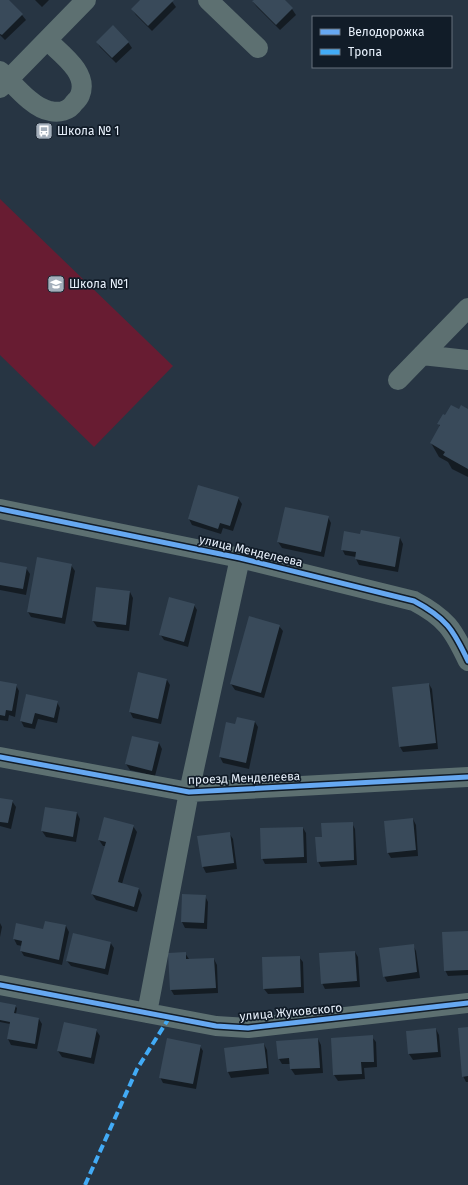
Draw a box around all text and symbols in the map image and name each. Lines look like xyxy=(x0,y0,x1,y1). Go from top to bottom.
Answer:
legend xyxy=(312,16,452,68)
text: Велодорожка xyxy=(348,25,424,39)
text: Тропа xyxy=(348,45,382,59)
bus stop icon: Школа № 1 xyxy=(34,121,54,141)
place label: Школа № 1 xyxy=(57,124,120,138)
school or university icon: Школа №1 xyxy=(46,274,66,294)
place label: Школа №1 xyxy=(69,277,128,291)
street label: улица Менделеева xyxy=(198,532,304,570)
street label: проезд Менделеева xyxy=(188,769,300,787)
street label: улица Жуковского xyxy=(239,1001,343,1023)

